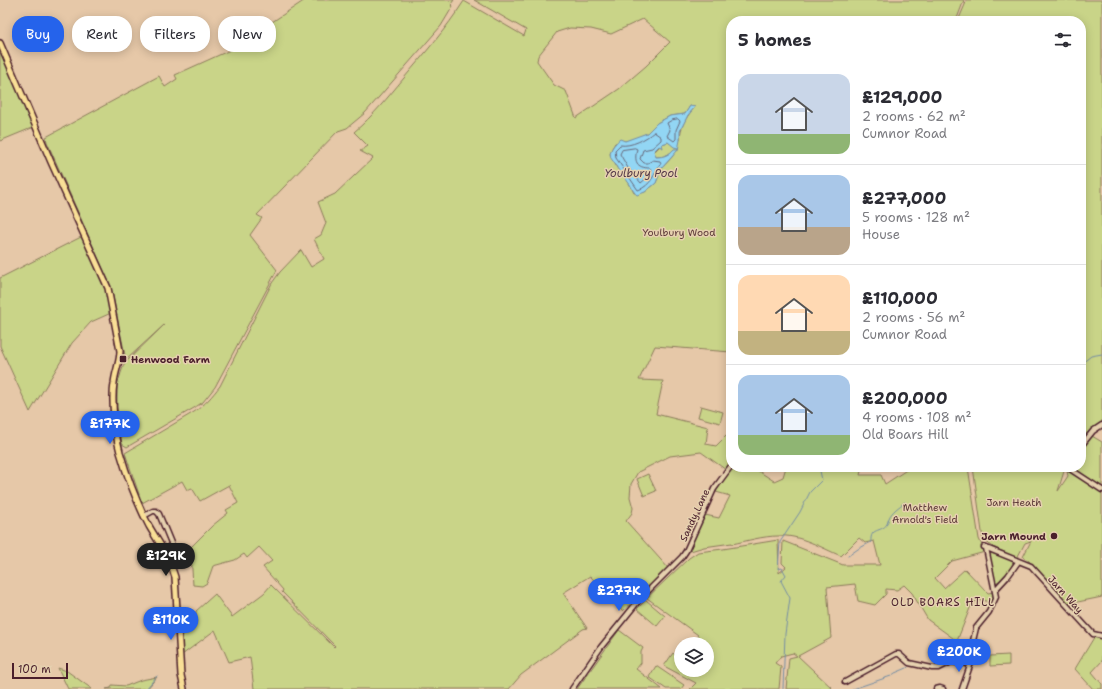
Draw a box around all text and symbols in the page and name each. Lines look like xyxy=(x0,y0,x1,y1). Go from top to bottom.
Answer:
chip: Buy xyxy=(12,16,64,52)
chip: Rent xyxy=(72,16,132,52)
chip: Filters xyxy=(140,16,210,52)
chip: New xyxy=(218,16,276,52)
text: 5 homes xyxy=(738,29,811,51)
icon: filters xyxy=(1052,29,1074,51)
text: £129,000 xyxy=(862,86,942,108)
icon: home xyxy=(770,90,818,138)
text: 2 rooms · 62 m² xyxy=(862,108,966,125)
text: Cumnor Road xyxy=(862,125,947,142)
water label: Youlbury Pool xyxy=(604,166,678,181)
text: £277,000 xyxy=(862,187,946,209)
icon: home xyxy=(770,191,818,239)
text: 5 rooms · 128 m² xyxy=(862,209,970,226)
park label: Youlbury Wood xyxy=(643,226,716,239)
text: House xyxy=(862,226,900,243)
text: £110,000 xyxy=(862,287,938,309)
icon: home xyxy=(770,291,818,339)
text: 2 rooms · 56 m² xyxy=(862,309,965,326)
text: Cumnor Road xyxy=(862,326,947,343)
place label: Henwood Farm xyxy=(131,353,210,366)
marker: Henwood Farm xyxy=(118,354,128,364)
text: £200,000 xyxy=(862,387,948,409)
icon: home xyxy=(770,391,818,439)
text: 4 rooms · 108 m² xyxy=(862,409,972,426)
pin: £177K xyxy=(82,411,138,445)
text: £177K xyxy=(90,415,130,432)
text: Old Boars Hill xyxy=(862,426,948,443)
street label: Sandy Lane xyxy=(677,487,712,544)
park label: Jarn Heath xyxy=(986,496,1042,509)
park label: Matthew Arnold's Field xyxy=(892,501,959,526)
place label: Jarn Mound xyxy=(981,530,1046,543)
marker: Jarn Mound xyxy=(1049,531,1059,541)
pin: £129K xyxy=(138,543,194,577)
text: £129K xyxy=(146,547,186,564)
street label: Jarn Way xyxy=(1045,573,1086,616)
pin: £277K xyxy=(591,578,647,612)
text: £277K xyxy=(597,582,641,599)
district label: OLD BOARS HILL xyxy=(891,595,995,610)
pin: £110K xyxy=(143,607,199,641)
text: £110K xyxy=(152,611,190,628)
map controls xyxy=(674,637,714,677)
button: layers xyxy=(674,637,714,677)
pin: £200K xyxy=(931,639,987,673)
text: £200K xyxy=(937,643,981,660)
scale bar xyxy=(12,661,68,680)
text: 100 m xyxy=(18,662,51,677)

